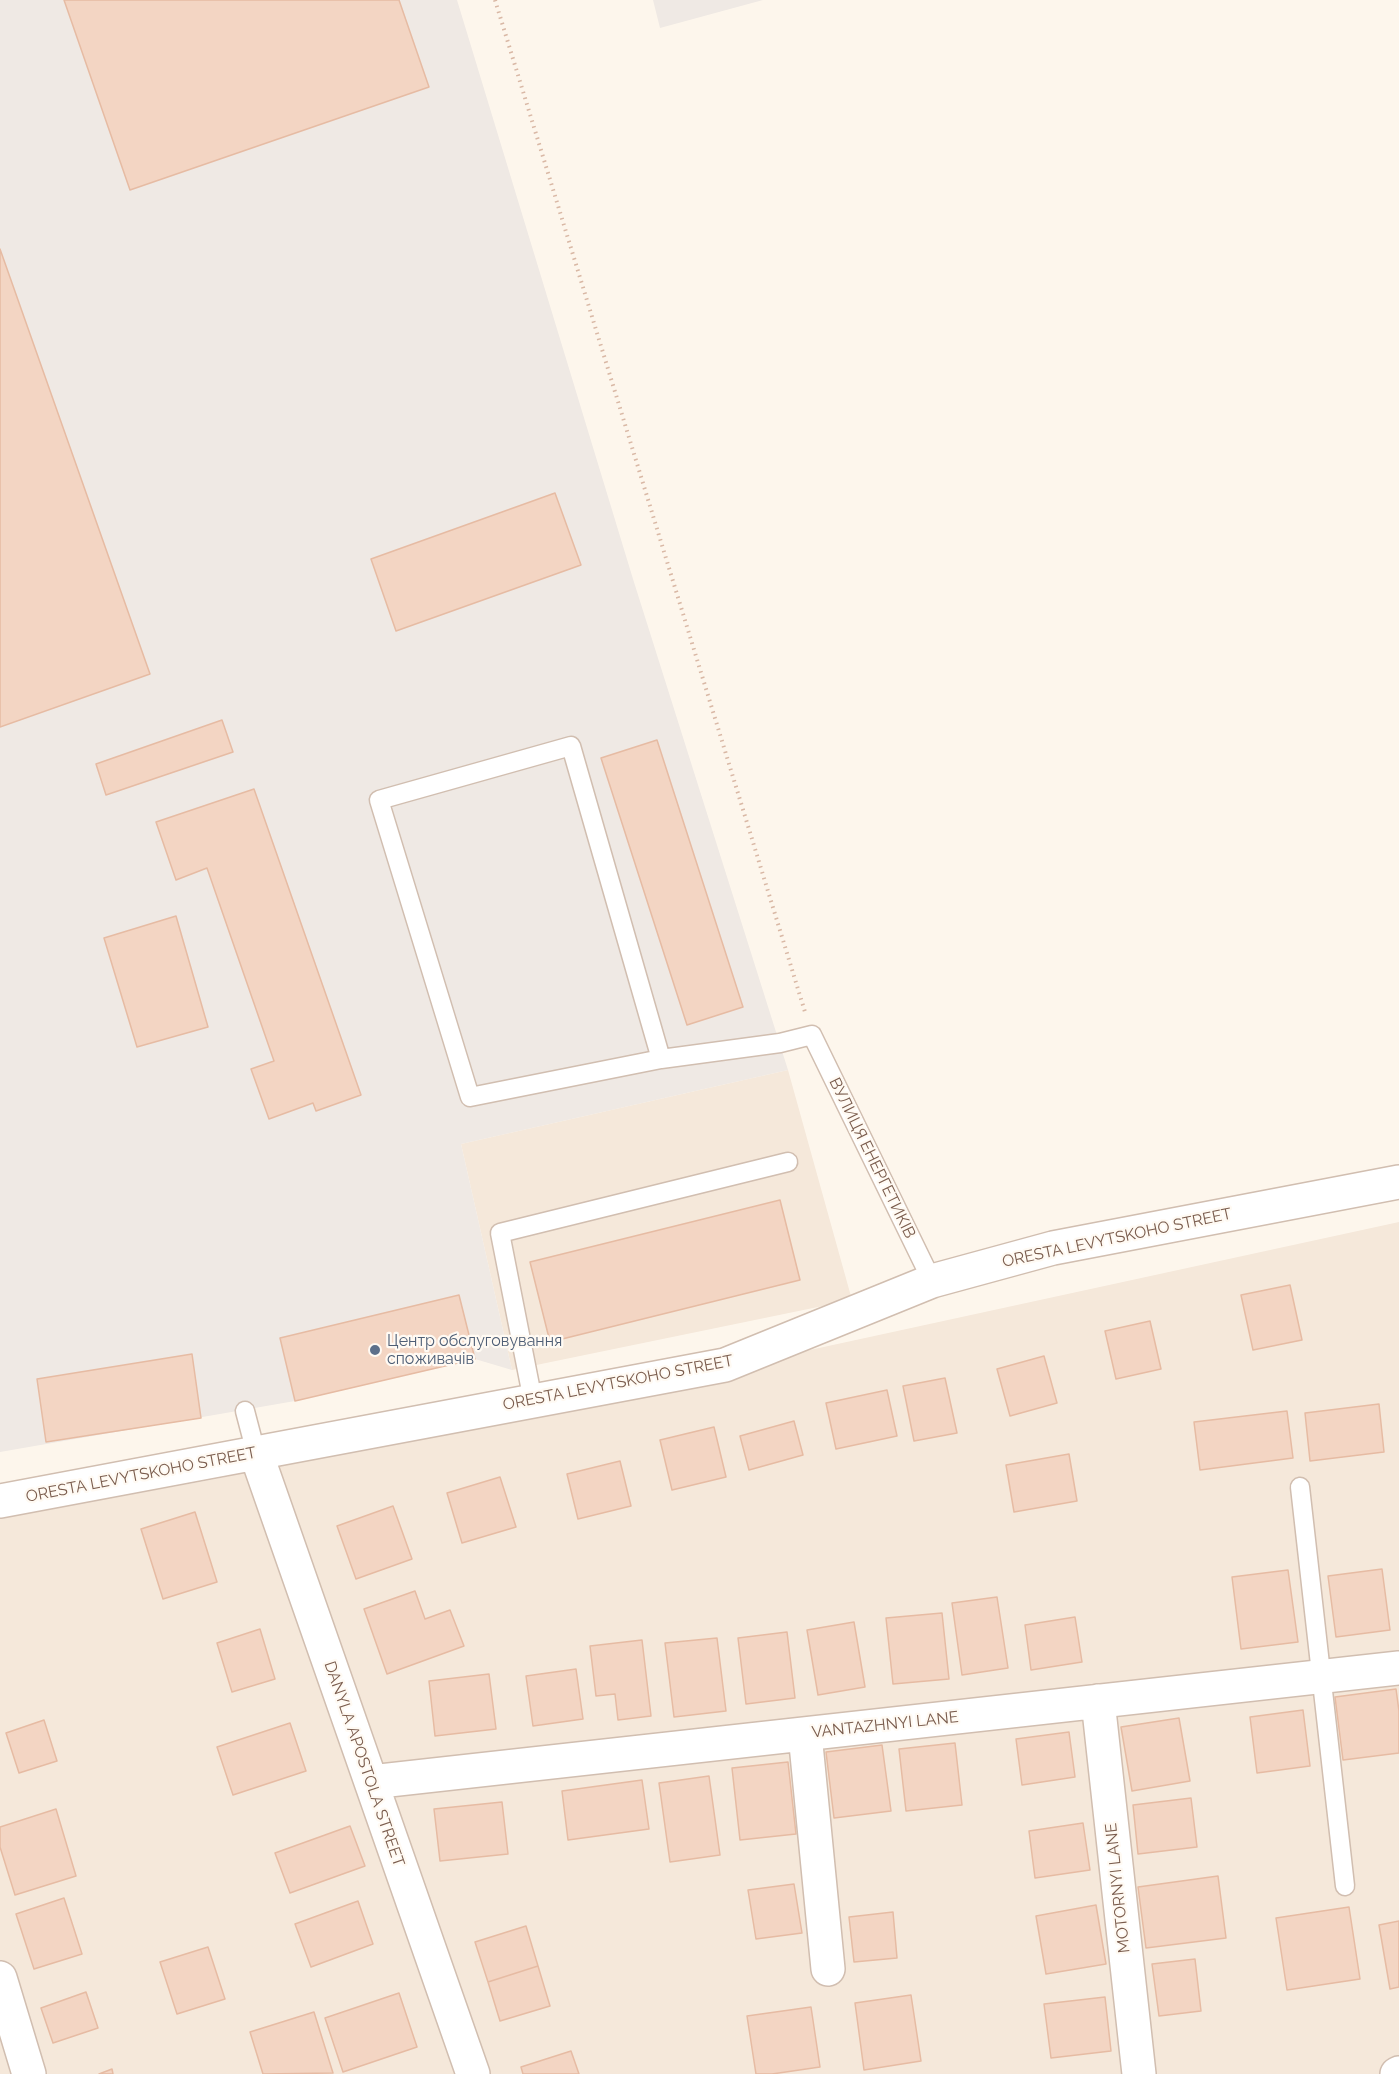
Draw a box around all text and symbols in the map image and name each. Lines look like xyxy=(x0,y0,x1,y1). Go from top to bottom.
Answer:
street label: ВУЛИЦЯ ЕНЕРГЕТИКІВ xyxy=(825,1075,919,1241)
street label: ORESTA LEVYTSKOHO STREET xyxy=(1001,1204,1233,1272)
place label: Центр обслуговування споживачів xyxy=(387,1331,562,1369)
marker: Центр обслуговування споживачів xyxy=(368,1343,382,1357)
street label: ORESTA LEVYTSKOHO STREET xyxy=(501,1351,735,1415)
street label: ORESTA LEVYTSKOHO STREET xyxy=(24,1443,258,1507)
street label: DANYLA APOSTOLA STREET xyxy=(320,1659,408,1869)
street label: VANTAZHNYI LANE xyxy=(811,1708,959,1742)
street label: MOTORNYI LANE xyxy=(1102,1822,1134,1954)

